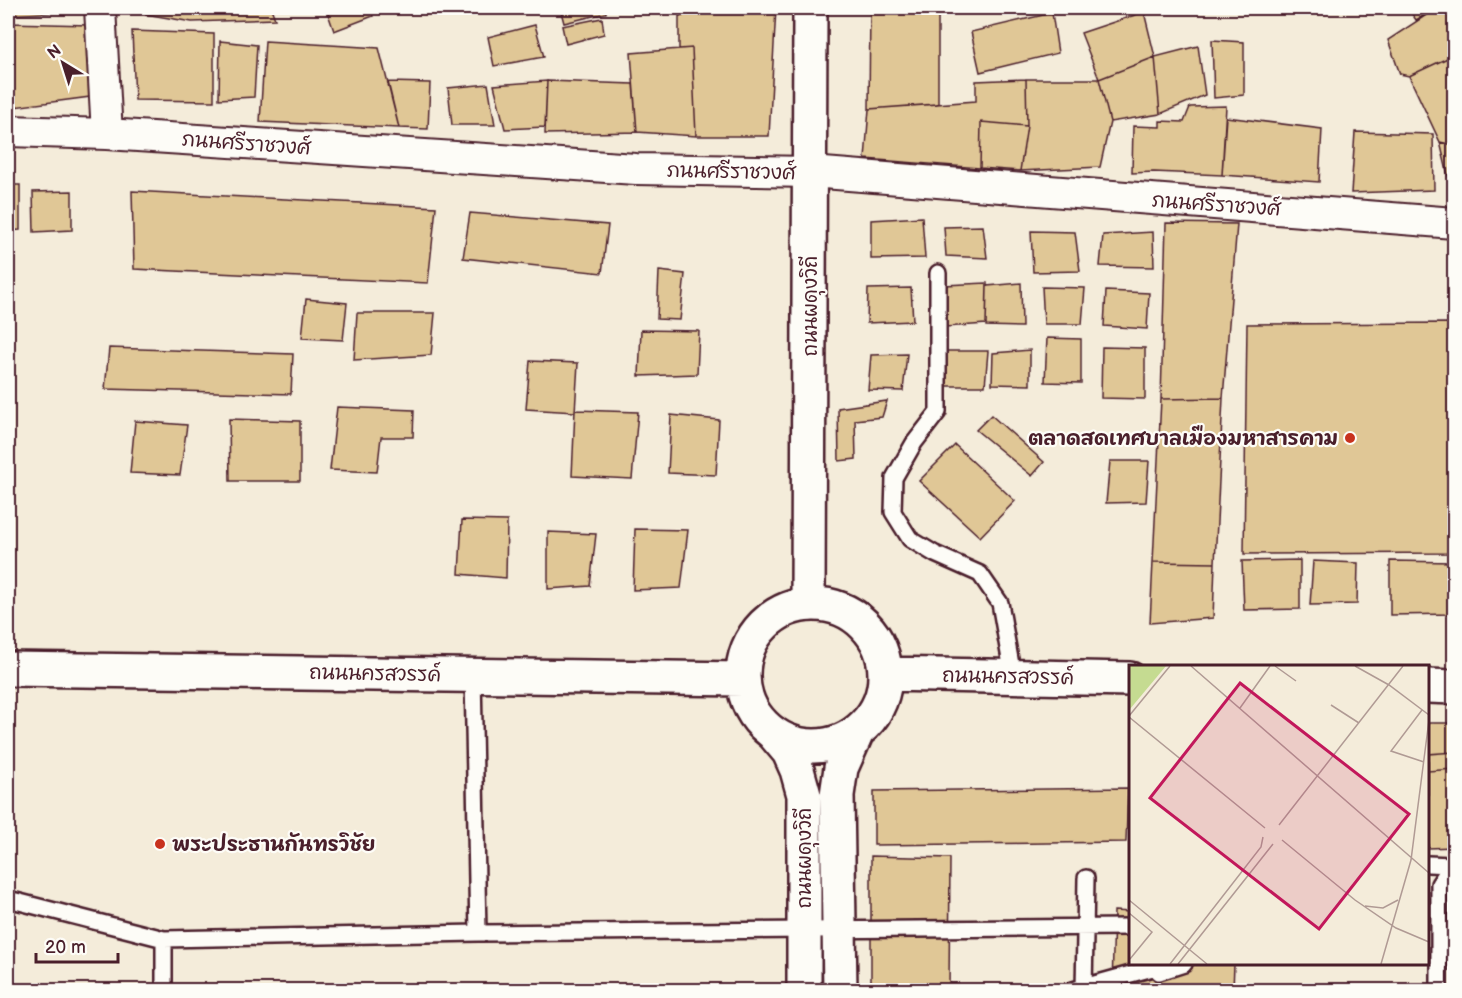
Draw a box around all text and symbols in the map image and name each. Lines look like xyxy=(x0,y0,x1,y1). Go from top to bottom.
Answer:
north arrow xyxy=(33,33,93,93)
text: N xyxy=(44,41,65,64)
street label: ภนนศรีราชวงศ์ xyxy=(181,126,313,161)
street label: ภนนศรีราชวงศ์ xyxy=(666,157,797,185)
street label: ภนนศรีราชวงศ์ xyxy=(1151,187,1283,222)
street label: ถนนผดุงวิถี xyxy=(798,256,826,356)
place label: ตลาดสดเทศบาลเมืองมหาสารคาม xyxy=(1028,425,1338,451)
marker: ตลาดสดเทศบาลเมืองมหาสารคาม xyxy=(1343,431,1357,445)
street label: ถนนนครสวรรค์ xyxy=(309,659,441,687)
street label: ถนนนครสวรรค์ xyxy=(942,662,1074,690)
inset map xyxy=(1129,665,1429,965)
street label: ถนนผดุงวิถี xyxy=(792,808,820,908)
place label: พระประธานกันทรวิชัย xyxy=(172,832,376,857)
marker: พระประธานกันทรวิชัย xyxy=(153,837,167,851)
scale bar xyxy=(36,926,118,964)
text: 20 m xyxy=(45,937,86,958)

